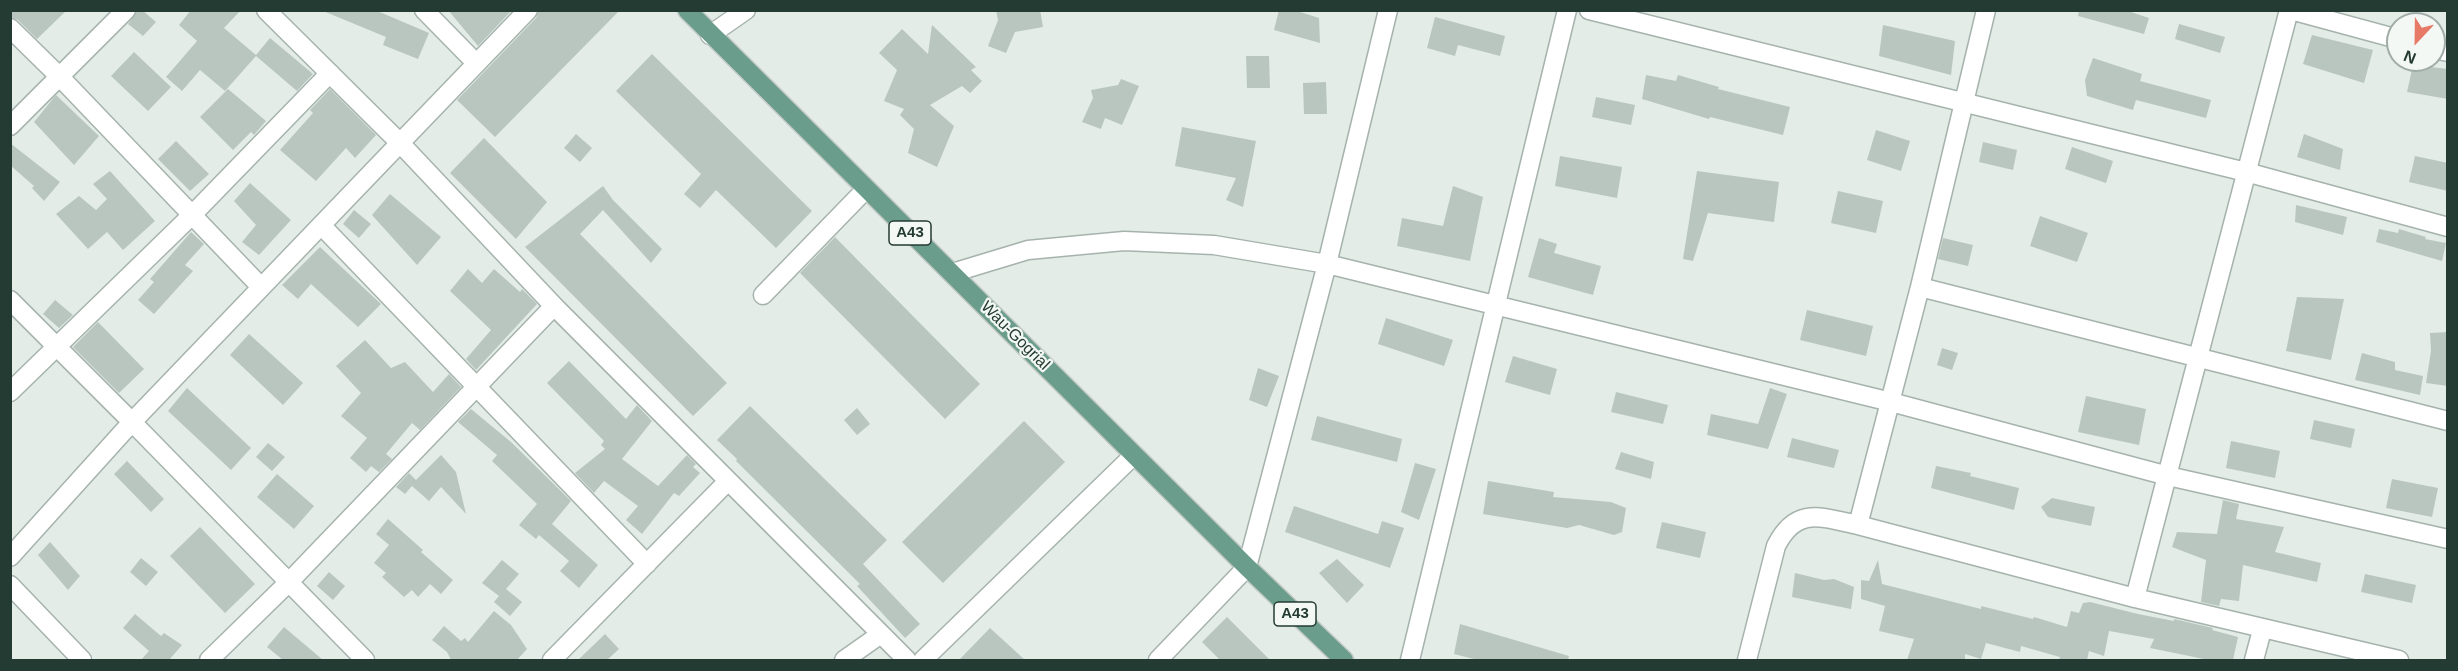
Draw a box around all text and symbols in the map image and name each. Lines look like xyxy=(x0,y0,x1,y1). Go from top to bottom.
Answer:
north arrow xyxy=(2386,12,2446,72)
text: N xyxy=(2401,47,2418,67)
road number: A43 xyxy=(889,221,931,245)
street label: Wau-Gogrial xyxy=(977,298,1053,374)
road number: A43 xyxy=(1274,602,1316,626)

